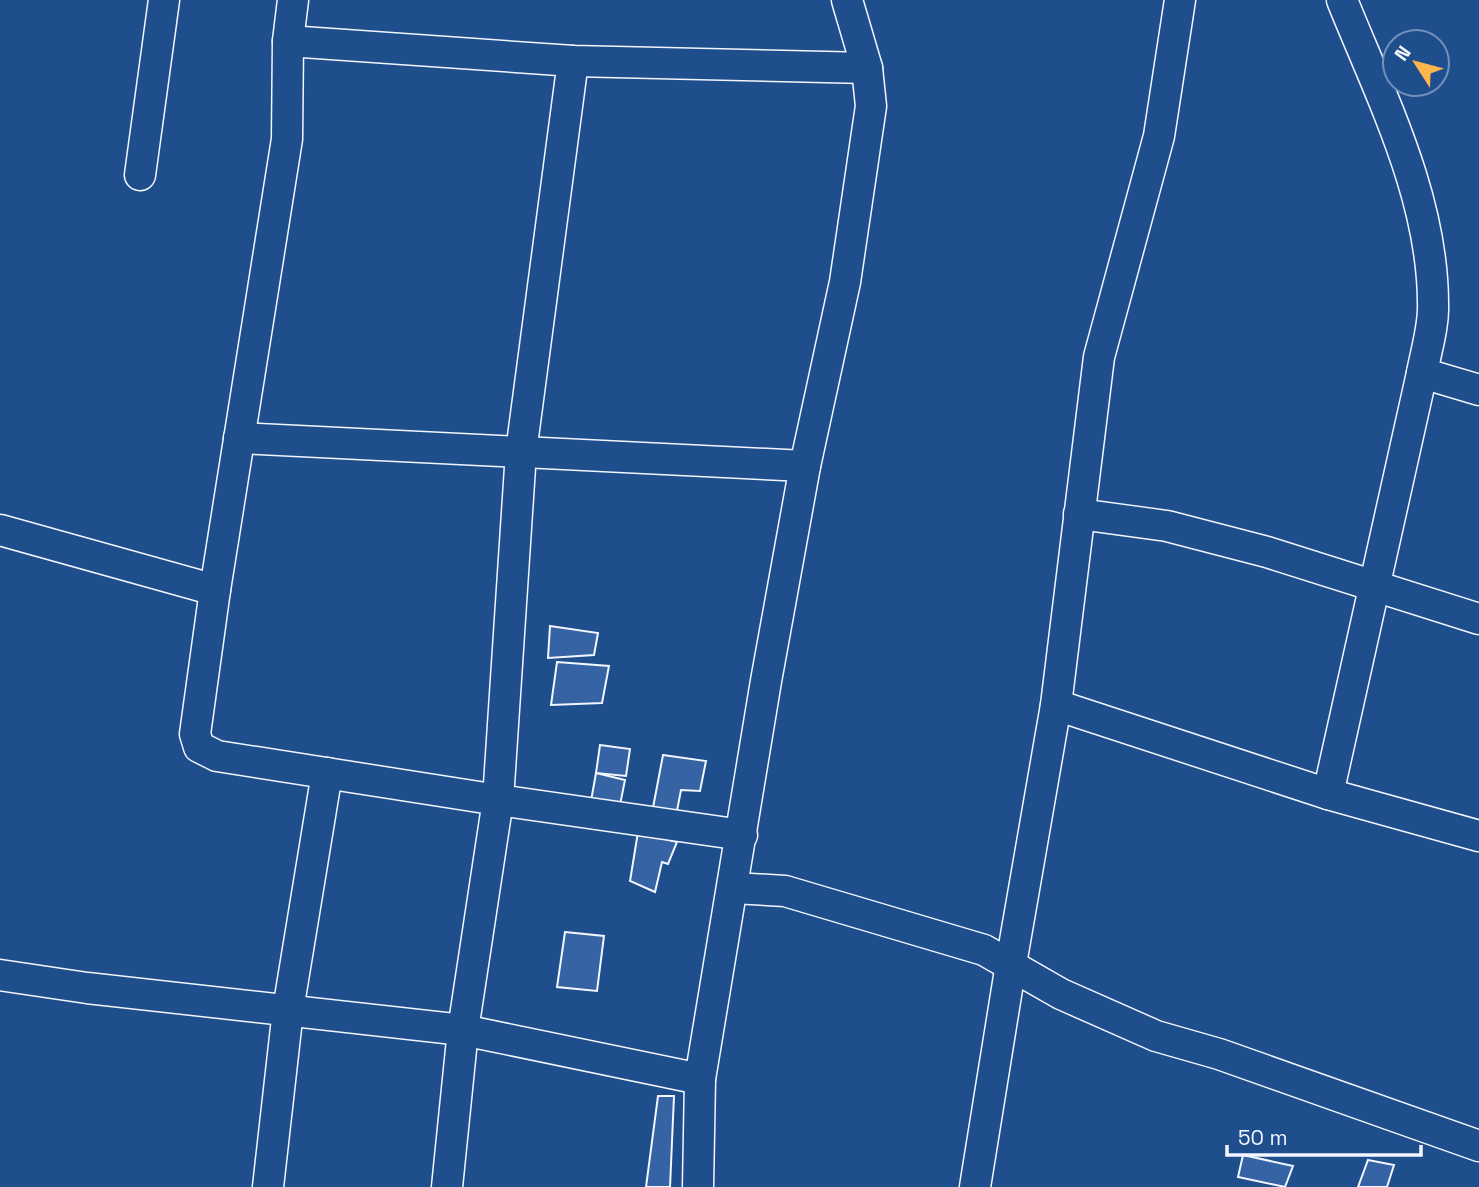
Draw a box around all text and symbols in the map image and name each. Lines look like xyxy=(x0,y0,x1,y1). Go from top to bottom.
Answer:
north arrow xyxy=(1381,28,1451,98)
text: N xyxy=(1389,41,1417,66)
scale bar xyxy=(1227,1114,1421,1158)
text: 50 m xyxy=(1238,1124,1288,1151)

